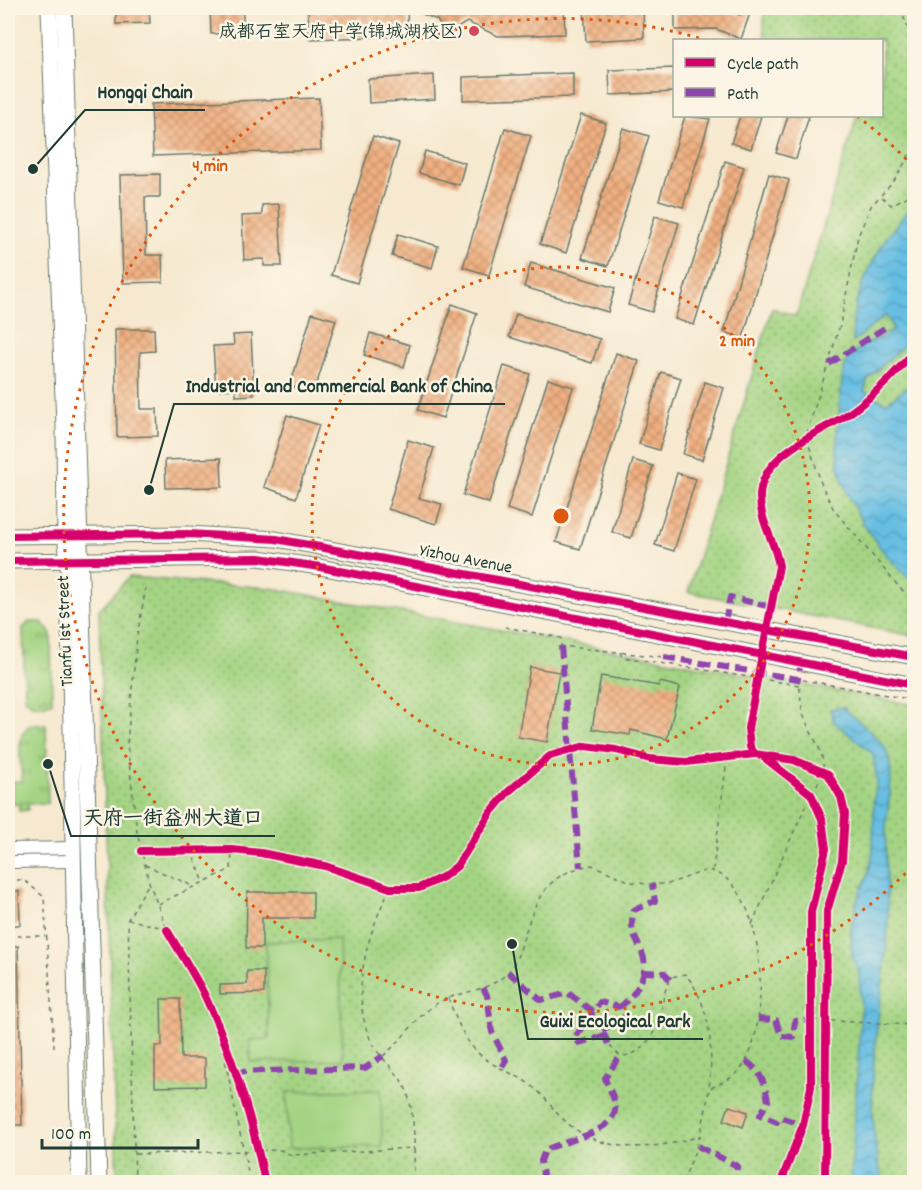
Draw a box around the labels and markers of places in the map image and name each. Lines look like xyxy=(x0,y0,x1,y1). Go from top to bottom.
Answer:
place label: 成都石室天府中学(锦城湖校区) xyxy=(219,21,462,46)
marker: 成都石室天府中学(锦城湖校区) xyxy=(467,24,481,38)
callout: Hongqi Chain xyxy=(85,72,205,110)
callout: Industrial and Commercial Bank of China xyxy=(174,366,505,404)
centre of rings xyxy=(551,506,571,526)
callout: 天府一街益州大道口 xyxy=(71,798,275,836)
callout: Guixi Ecological Park xyxy=(528,1001,703,1039)

